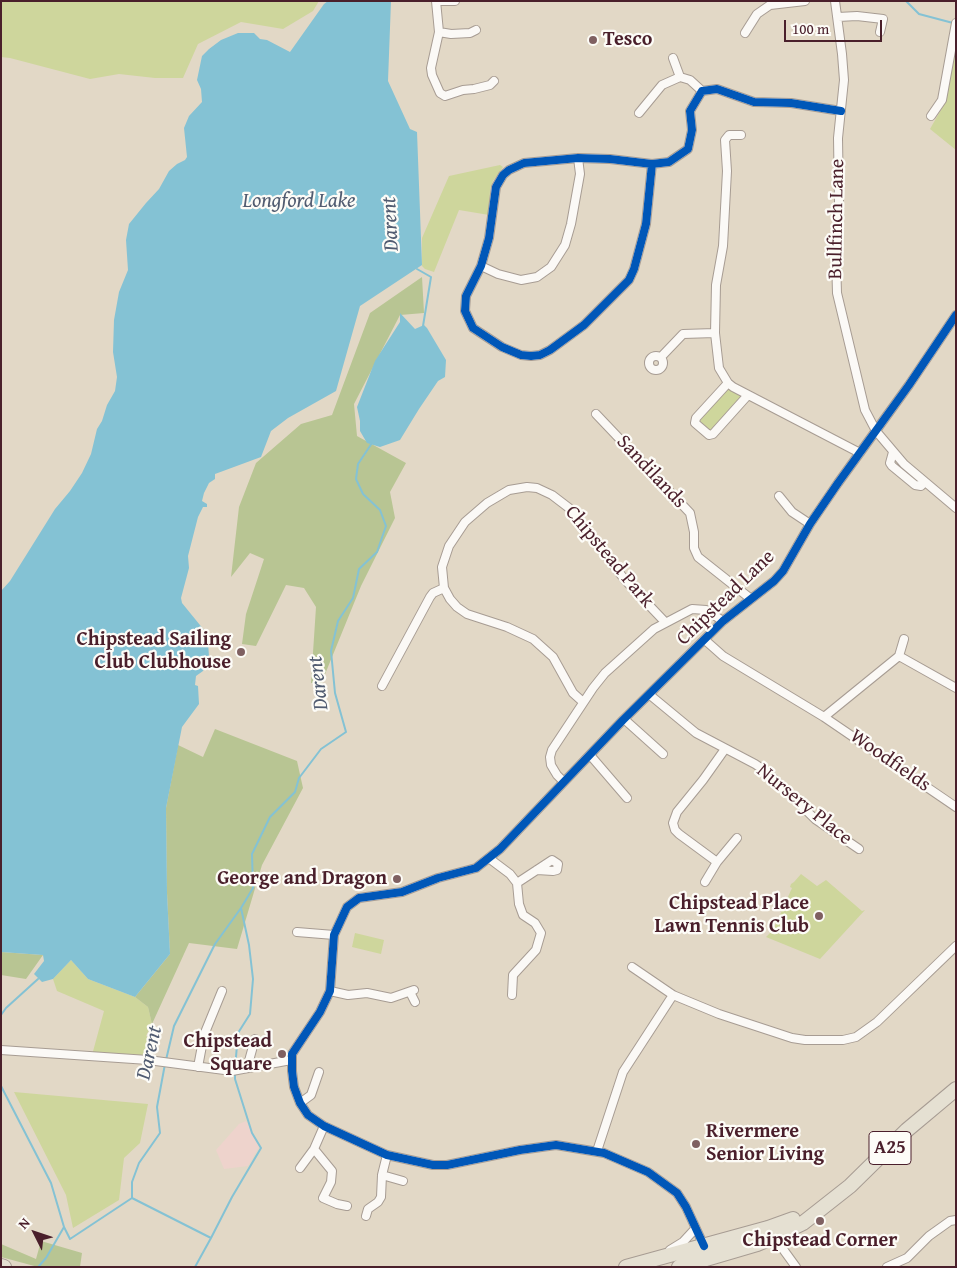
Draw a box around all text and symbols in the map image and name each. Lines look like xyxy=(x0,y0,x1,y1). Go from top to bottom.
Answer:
scale bar xyxy=(787,10,884,42)
text: 100 m xyxy=(792,18,829,39)
place label: Tesco xyxy=(603,28,652,52)
marker: Tesco xyxy=(587,34,599,46)
street label: Bullfinch Lane xyxy=(824,158,850,280)
water label: Longford Lake xyxy=(243,189,355,215)
water label: Darent xyxy=(377,196,405,252)
street label: Sandilands xyxy=(611,430,691,514)
street label: Chipstead Park xyxy=(559,501,659,613)
street label: Chipstead Lane xyxy=(672,545,780,651)
place label: Chipstead Sailing Club Clubhouse xyxy=(76,628,231,675)
marker: Chipstead Sailing Club Clubhouse xyxy=(235,646,247,658)
water label: Darent xyxy=(303,654,335,712)
street label: Woodfields xyxy=(845,725,935,797)
street label: Nursery Place xyxy=(751,759,857,851)
place label: George and Dragon xyxy=(217,867,387,891)
marker: George and Dragon xyxy=(391,873,403,885)
place label: Chipstead Place Lawn Tennis Club xyxy=(654,892,809,939)
marker: Chipstead Place Lawn Tennis Club xyxy=(813,910,825,922)
water label: Darent xyxy=(132,1024,168,1082)
place label: Chipstead Square xyxy=(184,1030,272,1077)
marker: Chipstead Square xyxy=(276,1048,288,1060)
place label: Rivermere Senior Living xyxy=(706,1120,824,1167)
road number: A25 xyxy=(869,1132,911,1164)
marker: Rivermere Senior Living xyxy=(690,1138,702,1150)
north arrow xyxy=(10,1208,60,1258)
text: N xyxy=(13,1213,34,1233)
marker: Chipstead Corner xyxy=(814,1215,826,1227)
place label: Chipstead Corner xyxy=(743,1229,897,1253)

